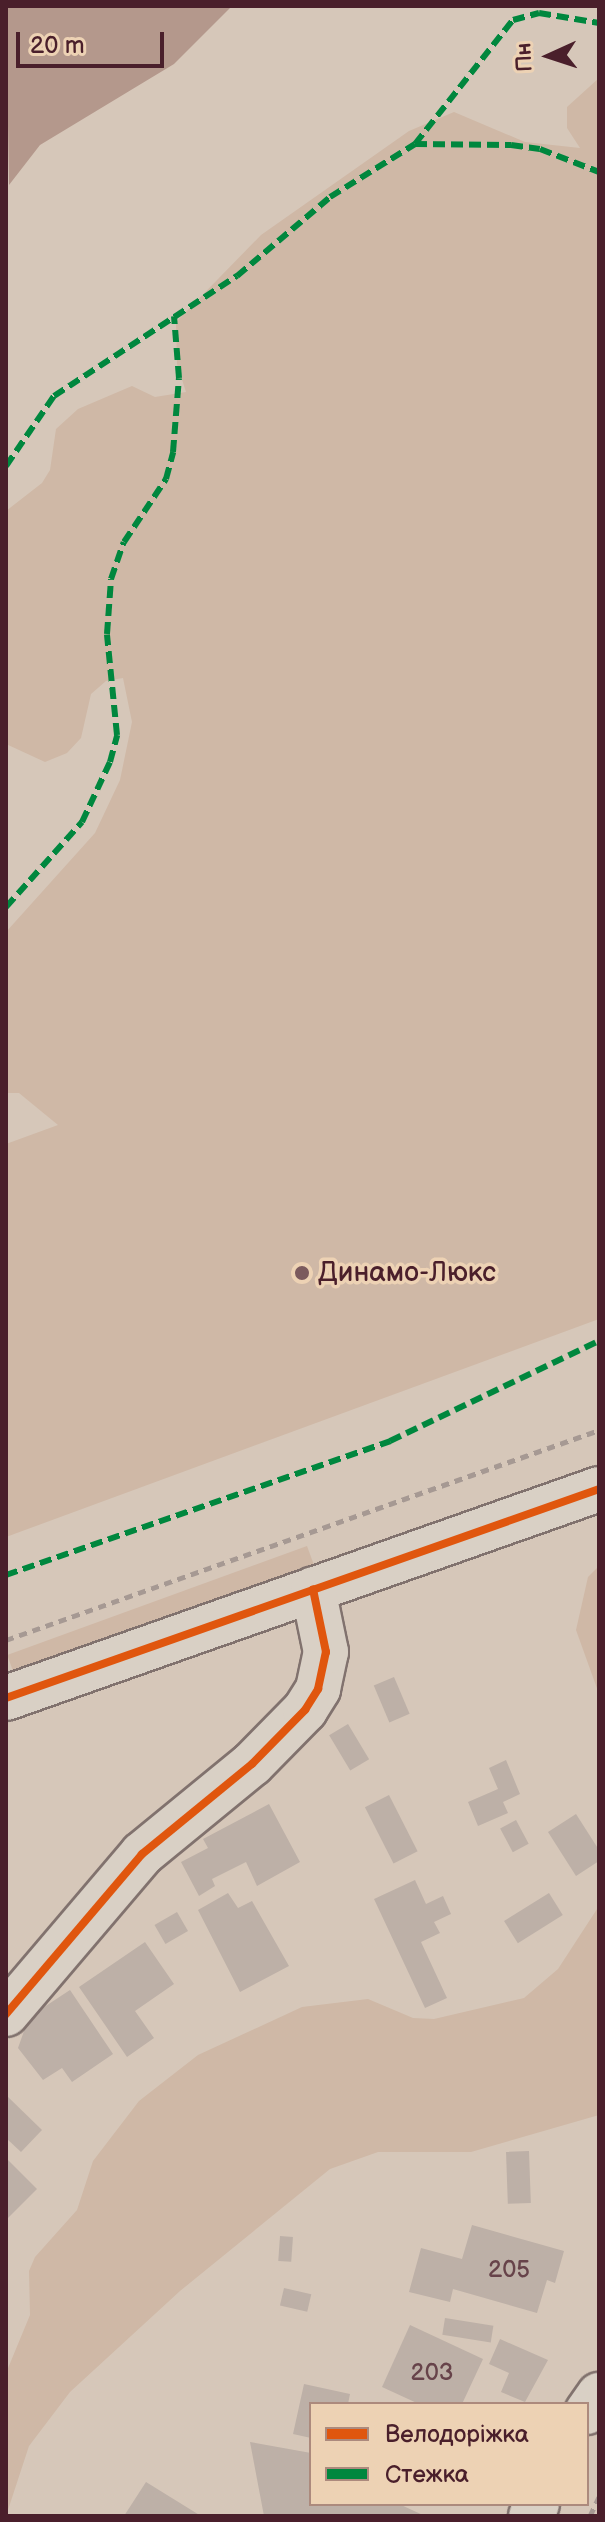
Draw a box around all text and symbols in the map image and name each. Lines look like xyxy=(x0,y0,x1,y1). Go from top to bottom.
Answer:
scale bar xyxy=(20,16,168,66)
north arrow xyxy=(509,16,589,96)
text: 20 m xyxy=(30,31,85,60)
text: Пн xyxy=(510,42,539,73)
place label: Динамо-Люкс xyxy=(318,1256,496,1290)
marker: Динамо-Люкс xyxy=(293,1264,311,1282)
house number: 205 xyxy=(488,2256,530,2284)
house number: 203 xyxy=(410,2359,454,2387)
legend xyxy=(309,2402,589,2506)
text: Велодоріжка xyxy=(385,2420,529,2449)
text: Стежка xyxy=(385,2460,469,2489)

